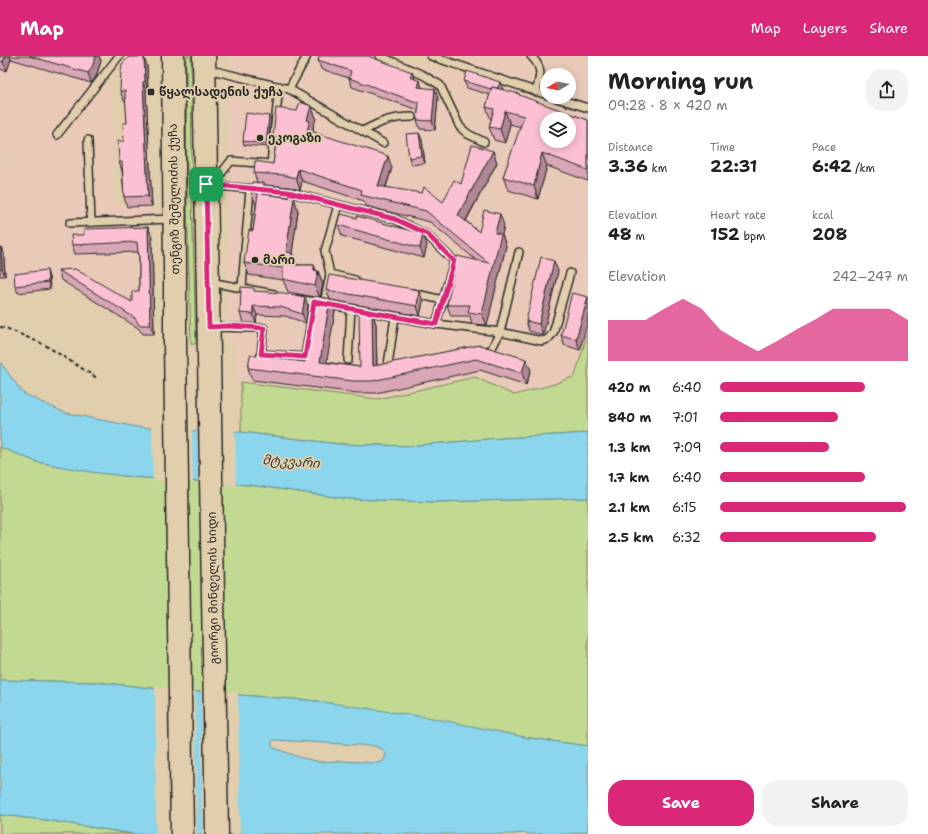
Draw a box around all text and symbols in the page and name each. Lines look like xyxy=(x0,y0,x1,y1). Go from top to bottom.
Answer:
text: Map xyxy=(20,16,64,41)
text: Map xyxy=(751,19,781,37)
text: Layers xyxy=(803,19,847,37)
text: Share xyxy=(869,19,908,37)
text: Morning run xyxy=(608,67,753,96)
north arrow xyxy=(540,68,576,104)
map controls xyxy=(540,68,576,148)
button: share xyxy=(866,69,908,111)
place label: წყალსადენის ქუჩა xyxy=(159,84,283,100)
marker: წყალსადენის ქუჩა xyxy=(146,87,156,97)
text: 09:28 · 8 × 420 m xyxy=(608,97,727,114)
button: layers xyxy=(540,112,576,148)
street label: თენგიზ შეშელიძის ქუჩა xyxy=(165,123,183,275)
place label: ეკოგაზი xyxy=(268,130,321,146)
marker: ეკოგაზი xyxy=(255,133,265,143)
text: Distance xyxy=(608,140,653,155)
text: Time xyxy=(710,140,735,155)
text: Pace xyxy=(812,140,836,155)
text: 3.36 xyxy=(608,155,648,177)
text: 22:31 xyxy=(710,155,757,177)
text: 6:42 xyxy=(812,155,852,177)
text: km xyxy=(648,161,667,176)
text: /km xyxy=(852,161,875,176)
pin xyxy=(189,167,223,201)
icon: arrive xyxy=(195,173,217,195)
text: Elevation xyxy=(608,208,657,223)
text: Heart rate xyxy=(710,208,766,223)
text: kcal xyxy=(812,208,833,223)
text: 48 xyxy=(608,223,632,245)
text: 152 xyxy=(710,223,740,245)
text: 208 xyxy=(812,223,847,245)
text: m xyxy=(632,229,645,244)
text: bpm xyxy=(740,229,766,244)
place label: მარი xyxy=(263,252,295,268)
marker: მარი xyxy=(250,255,260,265)
text: Elevation xyxy=(608,268,666,285)
text: 242–247 m xyxy=(832,268,908,285)
text: 420 m xyxy=(608,379,651,396)
text: 6:40 xyxy=(672,379,702,396)
text: 840 m xyxy=(608,409,651,426)
text: 7:01 xyxy=(672,409,698,426)
text: 1.3 km xyxy=(608,439,651,456)
text: 7:09 xyxy=(672,439,702,456)
water label: მტკვარი xyxy=(262,451,321,472)
text: 1.7 km xyxy=(608,469,649,486)
text: 6:40 xyxy=(672,469,702,486)
text: 2.1 km xyxy=(608,499,650,516)
text: 6:15 xyxy=(672,499,696,516)
street label: გიორგი მინდელის ხიდი xyxy=(204,511,222,664)
text: 2.5 km xyxy=(608,529,654,546)
text: 6:32 xyxy=(672,529,701,546)
button: Save xyxy=(608,780,754,826)
button: Share xyxy=(762,780,908,826)

